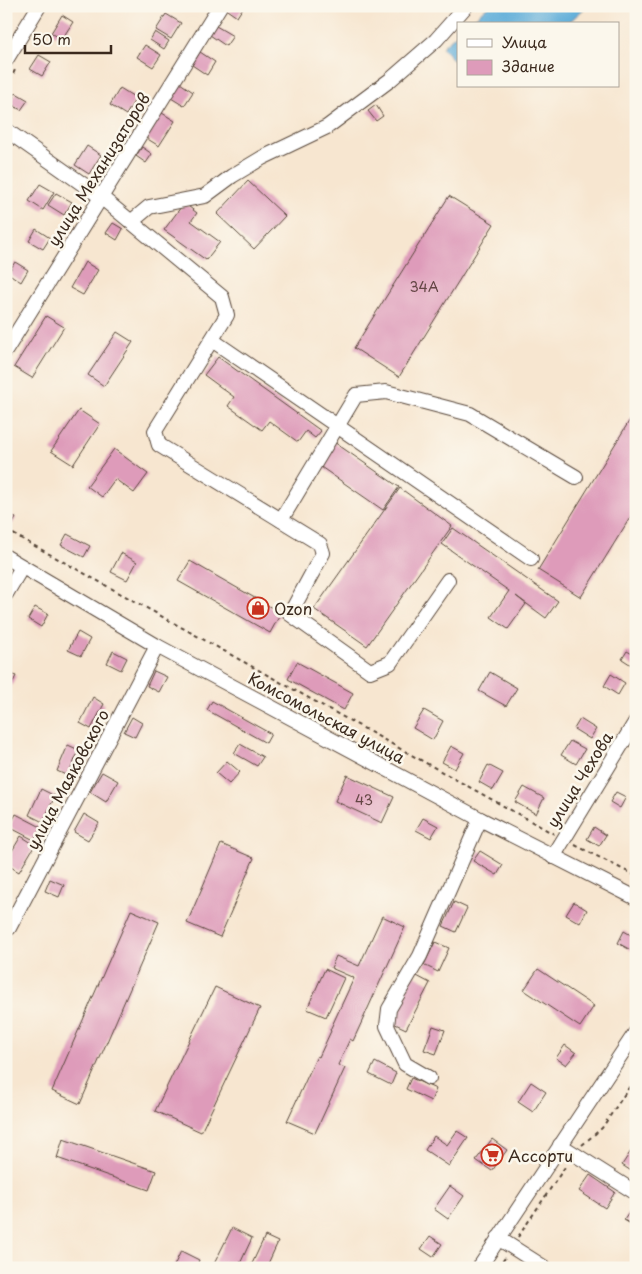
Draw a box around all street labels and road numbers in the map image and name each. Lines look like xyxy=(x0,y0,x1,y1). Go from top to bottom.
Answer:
street label: улица Механизаторов xyxy=(41,88,155,250)
street label: Комсомольская улица xyxy=(244,665,410,769)
street label: улица Маяковского xyxy=(20,705,114,853)
street label: улица Чехова xyxy=(540,726,618,832)

